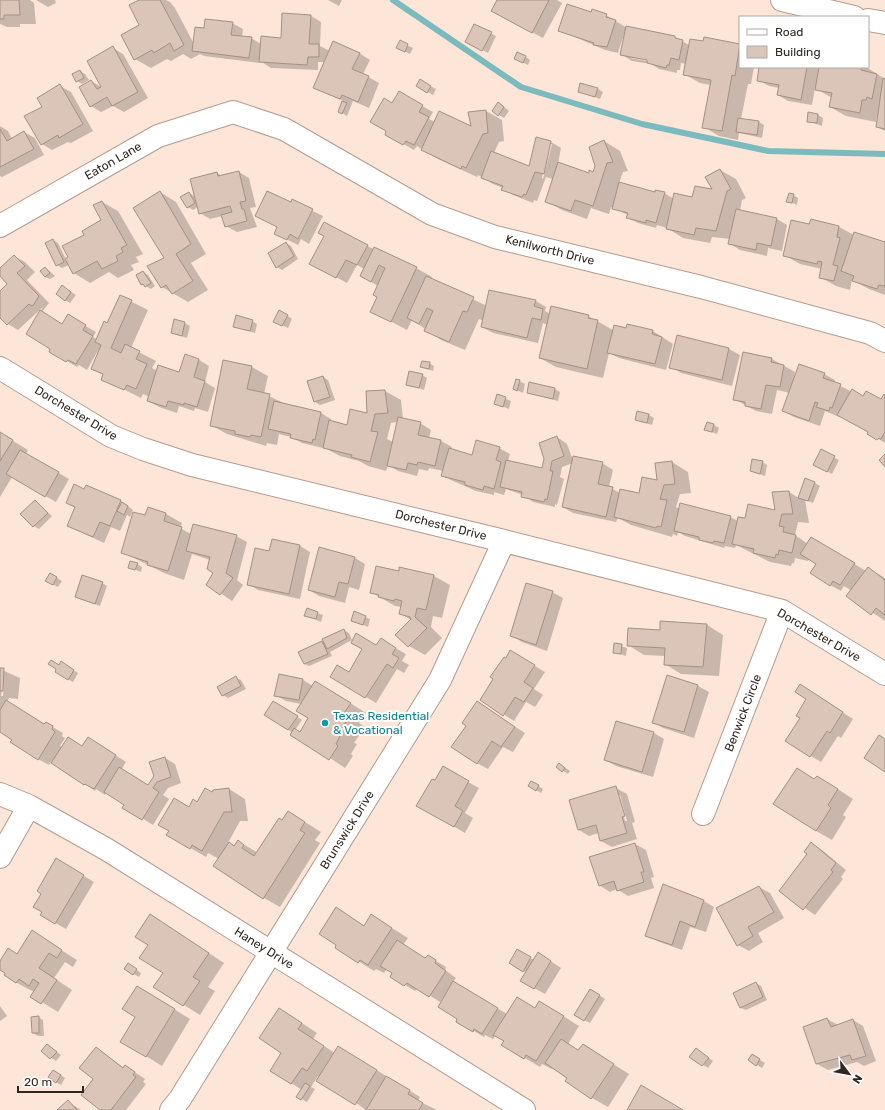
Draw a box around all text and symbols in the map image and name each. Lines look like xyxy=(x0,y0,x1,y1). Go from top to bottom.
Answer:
legend xyxy=(739,16,869,68)
text: Road xyxy=(775,25,803,39)
text: Building xyxy=(775,45,821,59)
street label: Eaton Lane xyxy=(82,139,144,183)
street label: Kenilworth Drive xyxy=(504,232,596,268)
street label: Dorchester Drive xyxy=(32,383,120,443)
street label: Dorchester Drive xyxy=(394,507,489,543)
street label: Dorchester Drive xyxy=(775,605,863,665)
street label: Benwick Circle xyxy=(722,672,764,754)
place label: Texas Residential & Vocational xyxy=(333,709,429,737)
marker: Texas Residential & Vocational xyxy=(320,718,330,728)
street label: Brunswick Drive xyxy=(317,788,377,872)
street label: Haney Drive xyxy=(232,924,296,972)
north arrow xyxy=(829,1054,869,1094)
scale bar xyxy=(18,1068,83,1094)
text: N xyxy=(849,1072,865,1086)
text: 20 m xyxy=(24,1075,52,1089)

